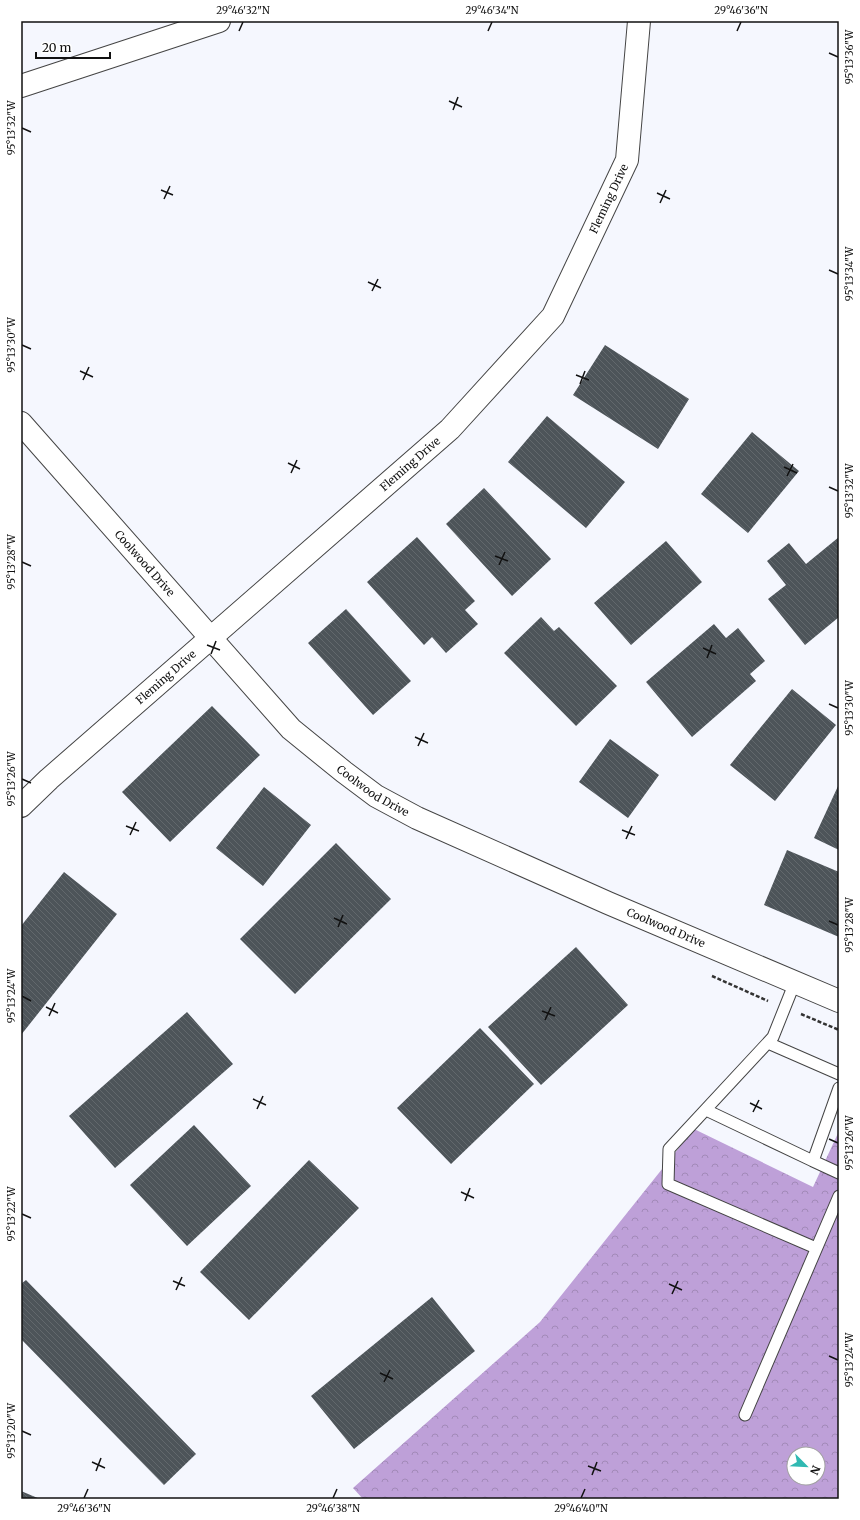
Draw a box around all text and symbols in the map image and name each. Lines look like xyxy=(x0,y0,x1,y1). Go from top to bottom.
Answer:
text: 29°46'32"N xyxy=(216,4,270,17)
text: 29°46'34"N xyxy=(465,4,519,17)
text: 29°46'36"N xyxy=(714,4,768,17)
text: 95°13'36"W xyxy=(843,29,856,84)
scale bar xyxy=(36,34,110,60)
text: 20 m xyxy=(42,40,71,55)
text: 95°13'32"W xyxy=(5,100,18,155)
street label: Fleming Drive xyxy=(586,161,631,236)
text: 95°13'34"W xyxy=(843,246,856,301)
text: 95°13'30"W xyxy=(5,316,18,373)
street label: Fleming Drive xyxy=(377,434,443,494)
text: 95°13'32"W xyxy=(843,463,856,518)
street label: Coolwood Drive xyxy=(112,527,178,600)
text: 95°13'28"W xyxy=(5,533,18,590)
street label: Fleming Drive xyxy=(133,647,199,707)
text: 95°13'30"W xyxy=(843,679,856,736)
text: 95°13'26"W xyxy=(5,751,18,806)
street label: Coolwood Drive xyxy=(334,762,412,820)
text: 95°13'28"W xyxy=(843,896,856,953)
street label: Coolwood Drive xyxy=(625,905,708,951)
text: 95°13'24"W xyxy=(5,968,18,1023)
text: 95°13'26"W xyxy=(843,1115,856,1170)
text: 95°13'22"W xyxy=(5,1185,18,1242)
text: 95°13'24"W xyxy=(843,1332,856,1387)
text: 95°13'20"W xyxy=(5,1402,18,1459)
north arrow xyxy=(786,1446,826,1486)
text: N xyxy=(807,1463,823,1477)
text: 29°46'36"N xyxy=(57,1502,111,1515)
text: 29°46'38"N xyxy=(306,1502,360,1515)
text: 29°46'40"N xyxy=(554,1502,608,1515)

